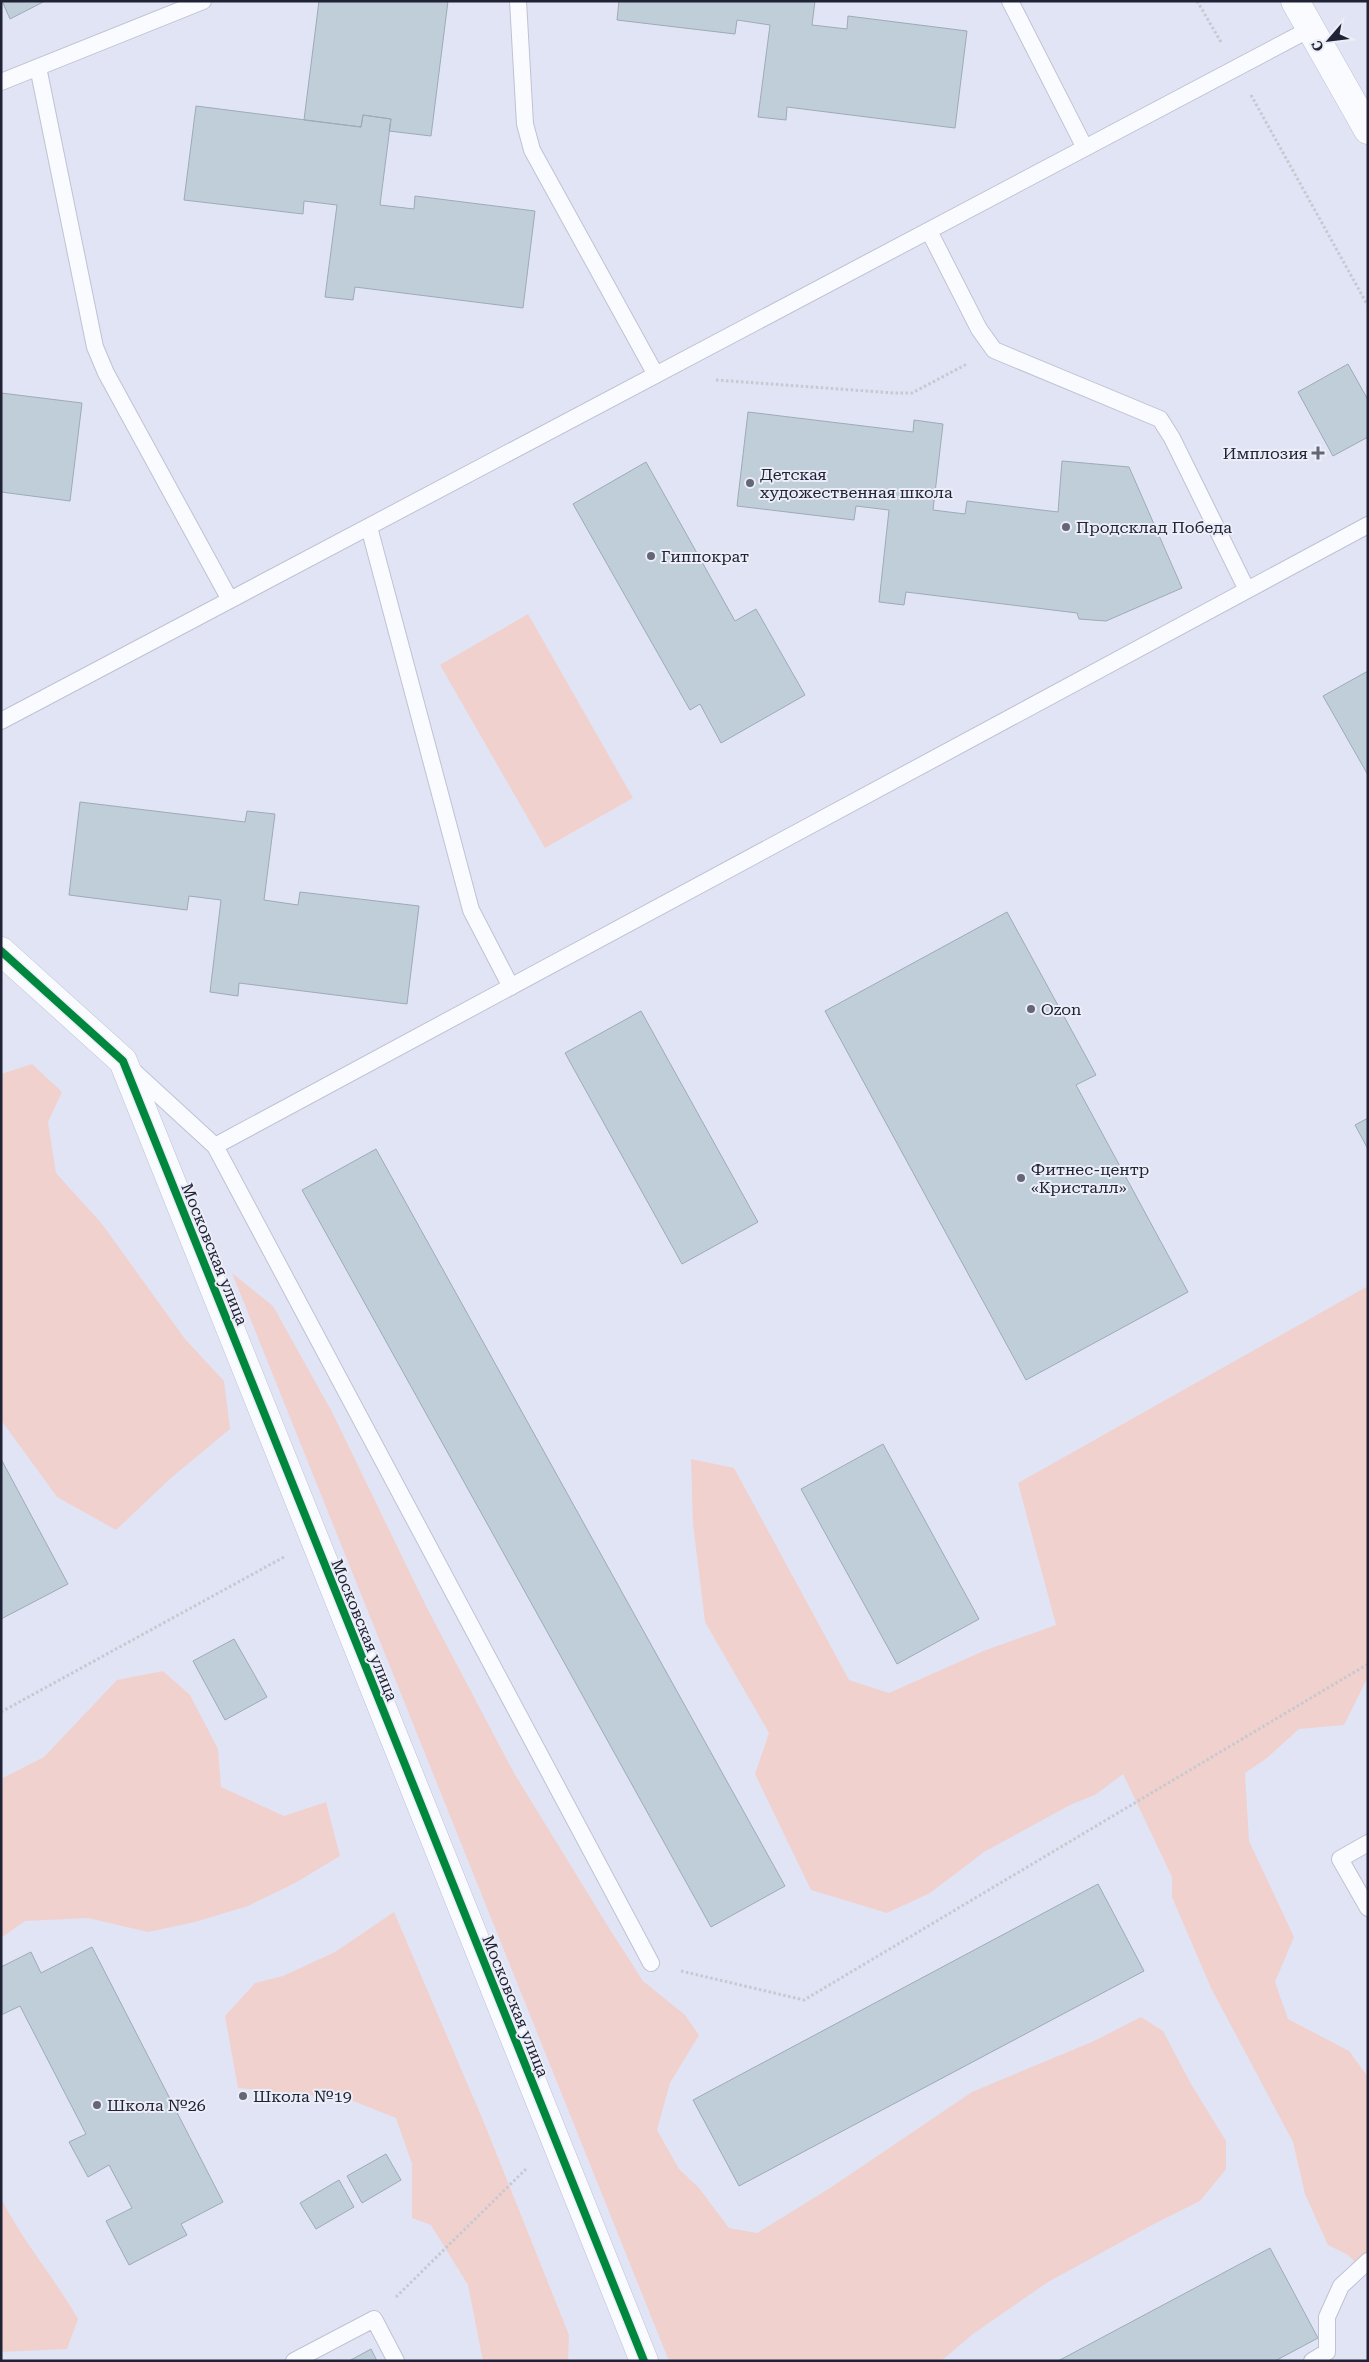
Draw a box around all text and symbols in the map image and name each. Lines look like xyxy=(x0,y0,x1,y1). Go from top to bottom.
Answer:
north arrow xyxy=(1304,15,1354,65)
text: С xyxy=(1308,38,1327,54)
place label: Имплозия xyxy=(1223,444,1308,463)
marker: Имплозия xyxy=(1312,447,1324,459)
place label: Детская художественная школа xyxy=(760,465,953,502)
marker: Детская художественная школа xyxy=(744,477,756,489)
place label: Продсклад Победа xyxy=(1076,518,1232,537)
marker: Продсклад Победа xyxy=(1060,521,1072,533)
place label: Гиппократ xyxy=(661,547,749,566)
marker: Гиппократ xyxy=(645,550,657,562)
place label: Ozon xyxy=(1041,1000,1081,1019)
marker: Ozon xyxy=(1025,1003,1037,1015)
place label: Фитнес-центр «Кристалл» xyxy=(1031,1160,1149,1197)
marker: Фитнес-центр «Кристалл» xyxy=(1015,1172,1027,1184)
street label: Московская улица xyxy=(177,1180,252,1328)
street label: Московская улица xyxy=(327,1556,402,1704)
street label: Московская улица xyxy=(478,1932,553,2080)
place label: Школа №19 xyxy=(253,2087,352,2106)
marker: Школа №19 xyxy=(237,2090,249,2102)
place label: Школа №26 xyxy=(107,2096,206,2115)
marker: Школа №26 xyxy=(91,2099,103,2111)

